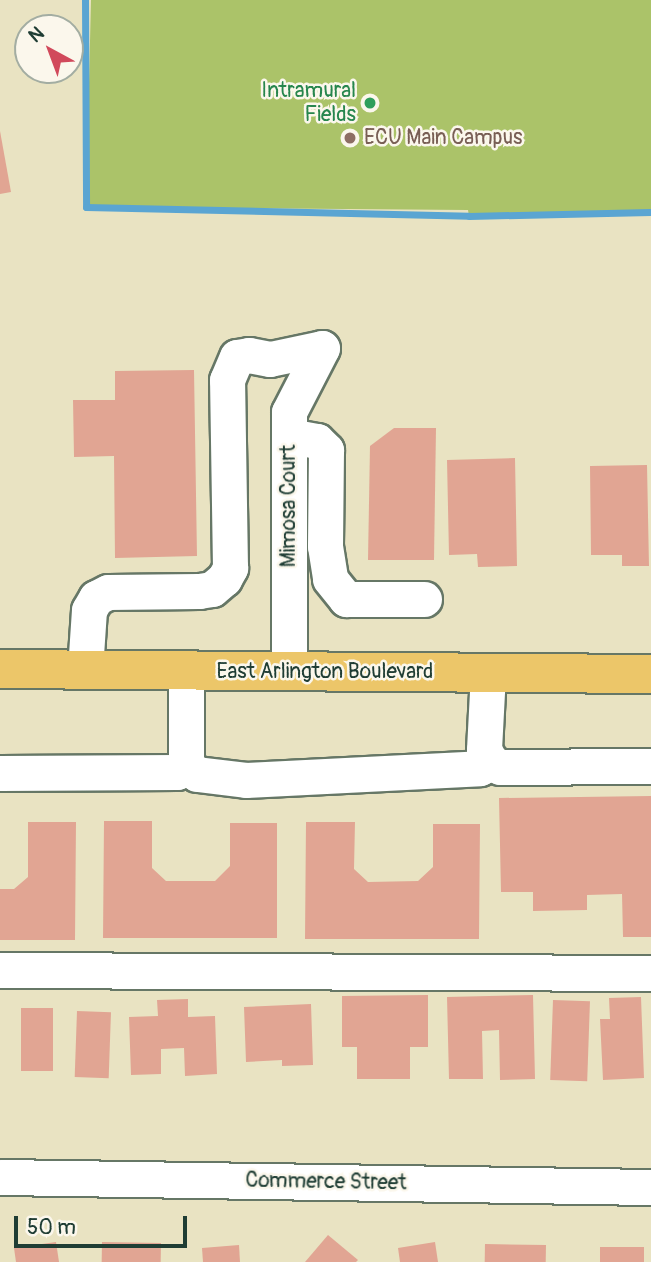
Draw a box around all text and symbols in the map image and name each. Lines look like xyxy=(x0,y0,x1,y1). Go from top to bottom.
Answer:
north arrow xyxy=(14,14,84,84)
text: N xyxy=(24,21,49,48)
place label: Intramural Fields xyxy=(261,78,356,128)
marker: Intramural Fields xyxy=(362,95,378,111)
place label: ECU Main Campus xyxy=(364,125,522,151)
marker: ECU Main Campus xyxy=(342,130,358,146)
street label: Mimosa Court xyxy=(276,445,302,567)
street label: East Arlington Boulevard xyxy=(217,659,433,685)
street label: Commerce Street xyxy=(245,1168,407,1196)
scale bar xyxy=(18,1202,191,1246)
text: 50 m xyxy=(27,1214,76,1241)

